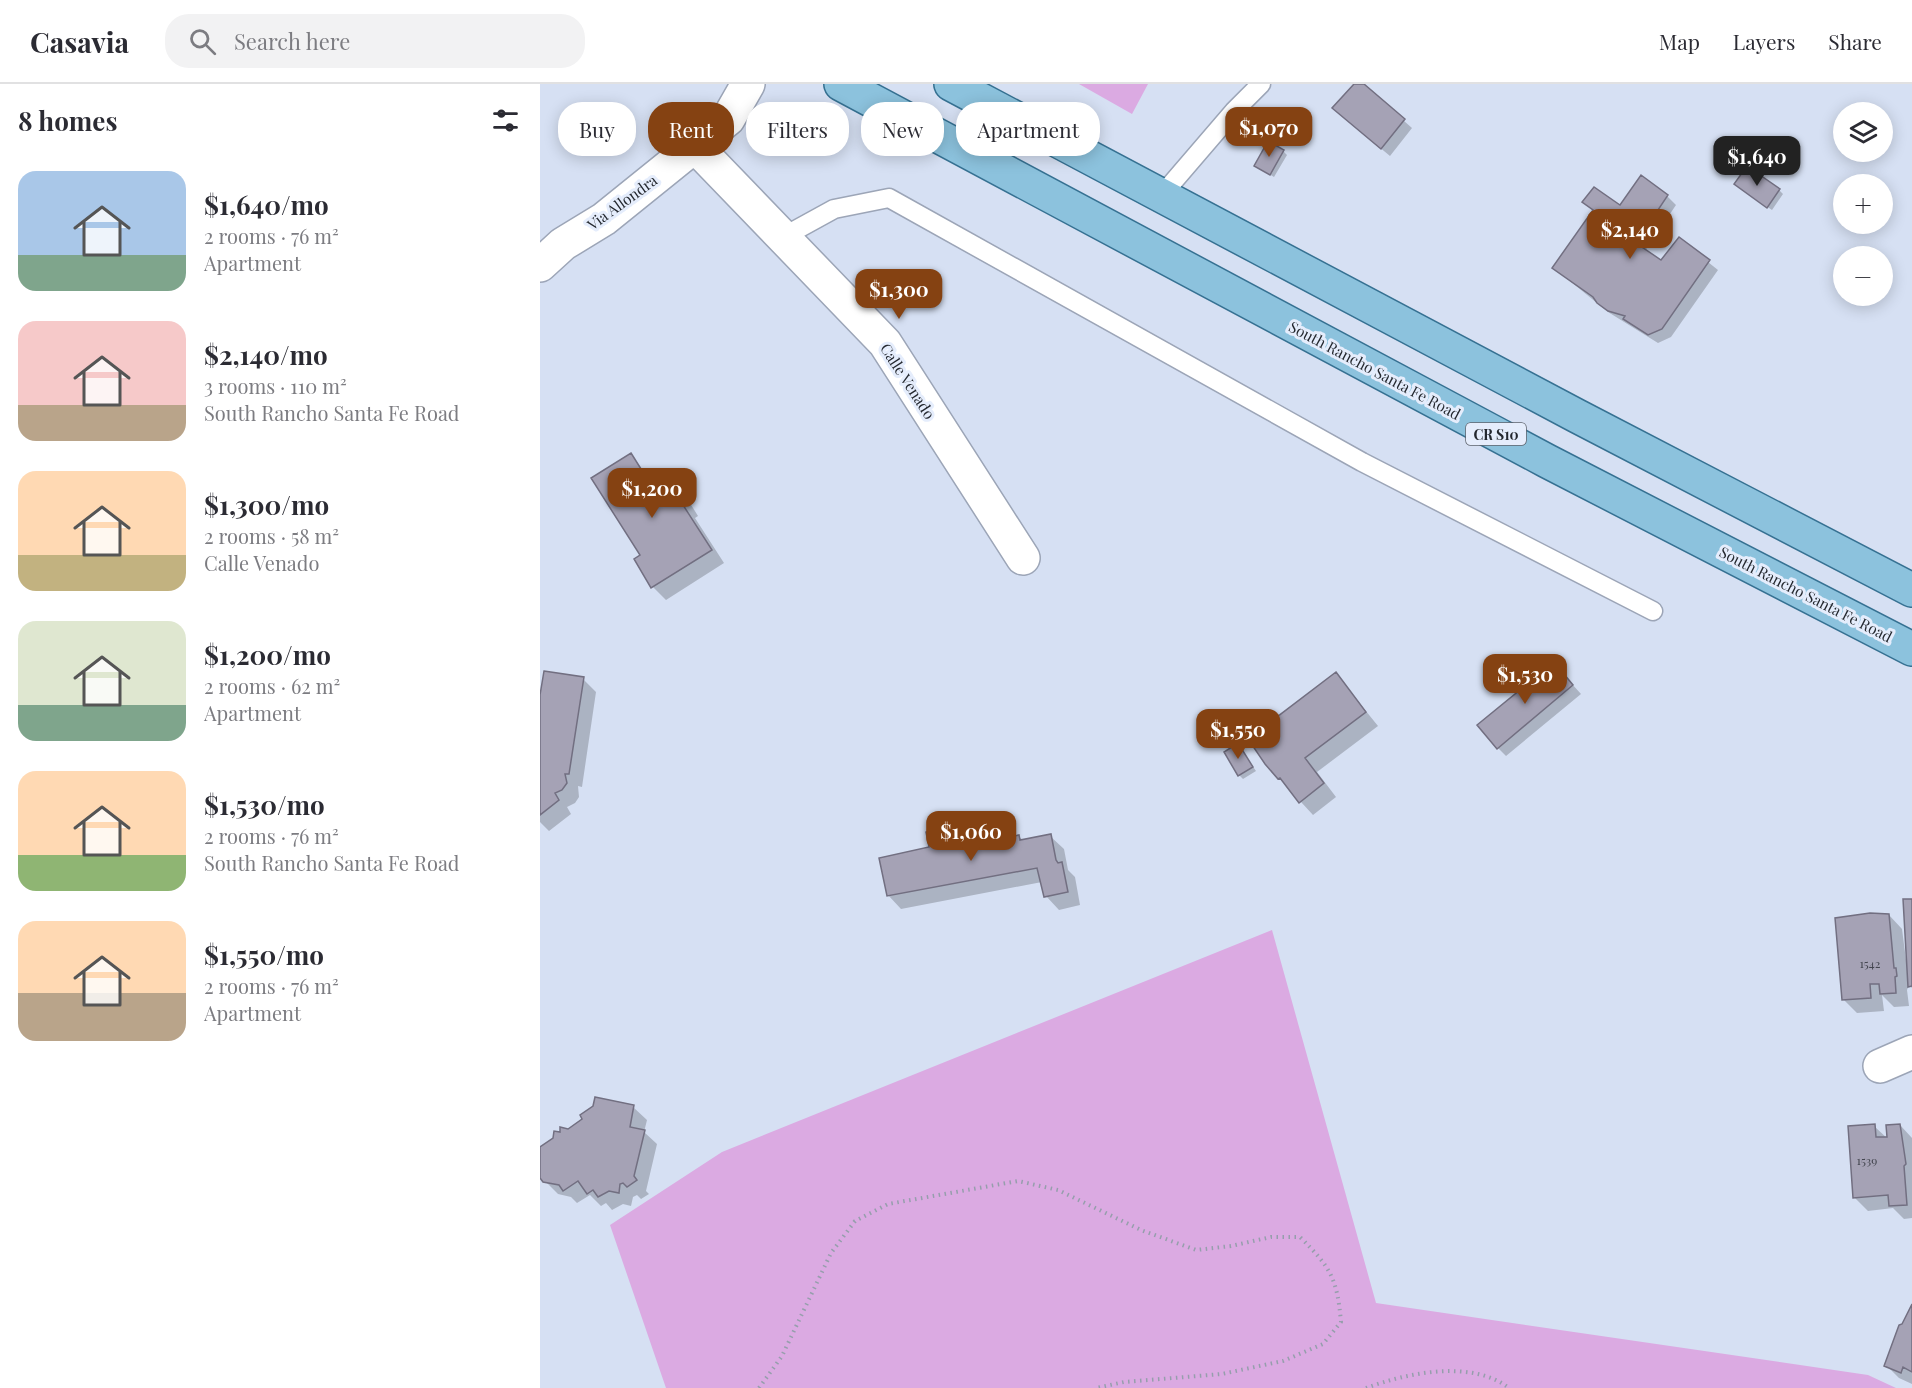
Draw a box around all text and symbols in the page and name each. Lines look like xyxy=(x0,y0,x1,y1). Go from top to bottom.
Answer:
search box xyxy=(165,14,585,68)
text: Casavia xyxy=(30,23,129,60)
icon: search xyxy=(186,25,219,58)
text: Search here xyxy=(234,26,350,56)
text: Map xyxy=(1659,27,1700,55)
text: Layers xyxy=(1733,27,1795,55)
text: Share xyxy=(1828,27,1882,55)
chip: Buy xyxy=(558,102,636,156)
chip: Rent xyxy=(648,102,734,156)
chip: Filters xyxy=(746,102,849,156)
chip: New xyxy=(861,102,944,156)
chip: Apartment xyxy=(956,102,1100,156)
map controls xyxy=(1833,102,1893,306)
button: layers xyxy=(1833,102,1893,162)
text: 8 homes xyxy=(18,103,117,138)
icon: filters xyxy=(489,104,522,137)
pin: $1,070 xyxy=(1220,107,1318,158)
text: $1,070 xyxy=(1239,113,1299,140)
pin: $1,640 xyxy=(1708,136,1806,187)
text: $1,640 xyxy=(1727,142,1787,169)
street label: Via Allondra xyxy=(582,170,661,235)
button: + xyxy=(1833,174,1893,234)
text: $1,640/mo xyxy=(204,187,329,222)
icon: home xyxy=(66,195,138,267)
pin: $2,140 xyxy=(1581,209,1679,260)
text: $2,140 xyxy=(1601,215,1659,242)
text: 2 rooms · 76 m² xyxy=(204,222,339,249)
button: − xyxy=(1833,246,1893,306)
text: Apartment xyxy=(204,249,301,276)
pin: $1,300 xyxy=(850,269,948,320)
text: $1,300 xyxy=(869,275,929,302)
street label: South Rancho Santa Fe Road xyxy=(1286,316,1465,424)
text: $2,140/mo xyxy=(204,337,328,372)
street label: Calle Venado xyxy=(876,339,940,423)
icon: home xyxy=(66,345,138,417)
text: 3 rooms · 110 m² xyxy=(204,372,347,399)
text: South Rancho Santa Fe Road xyxy=(204,399,459,426)
road number: CR S10 xyxy=(1466,423,1526,445)
pin: $1,200 xyxy=(603,468,701,519)
text: $1,200 xyxy=(622,474,682,501)
text: $1,300/mo xyxy=(204,487,329,522)
icon: home xyxy=(66,495,138,567)
text: 2 rooms · 58 m² xyxy=(204,522,339,549)
street label: South Rancho Santa Fe Road xyxy=(1716,542,1896,647)
text: Calle Venado xyxy=(204,549,319,576)
text: $1,200/mo xyxy=(204,637,331,672)
icon: home xyxy=(66,645,138,717)
pin: $1,530 xyxy=(1476,654,1574,705)
text: $1,530 xyxy=(1497,660,1553,687)
text: 2 rooms · 62 m² xyxy=(204,672,340,699)
text: Apartment xyxy=(204,699,301,726)
pin: $1,550 xyxy=(1189,709,1287,760)
text: $1,550 xyxy=(1210,715,1266,742)
text: $1,530/mo xyxy=(204,787,325,822)
icon: home xyxy=(66,795,138,867)
pin: $1,060 xyxy=(922,811,1020,862)
text: $1,060 xyxy=(940,817,1002,844)
text: 2 rooms · 76 m² xyxy=(204,822,339,849)
text: South Rancho Santa Fe Road xyxy=(204,849,459,876)
text: $1,550/mo xyxy=(204,937,324,972)
icon: home xyxy=(66,945,138,1017)
house number: 1542 xyxy=(1860,955,1881,971)
text: 2 rooms · 76 m² xyxy=(204,972,339,999)
text: Apartment xyxy=(204,999,301,1026)
house number: 1539 xyxy=(1857,1152,1877,1168)

